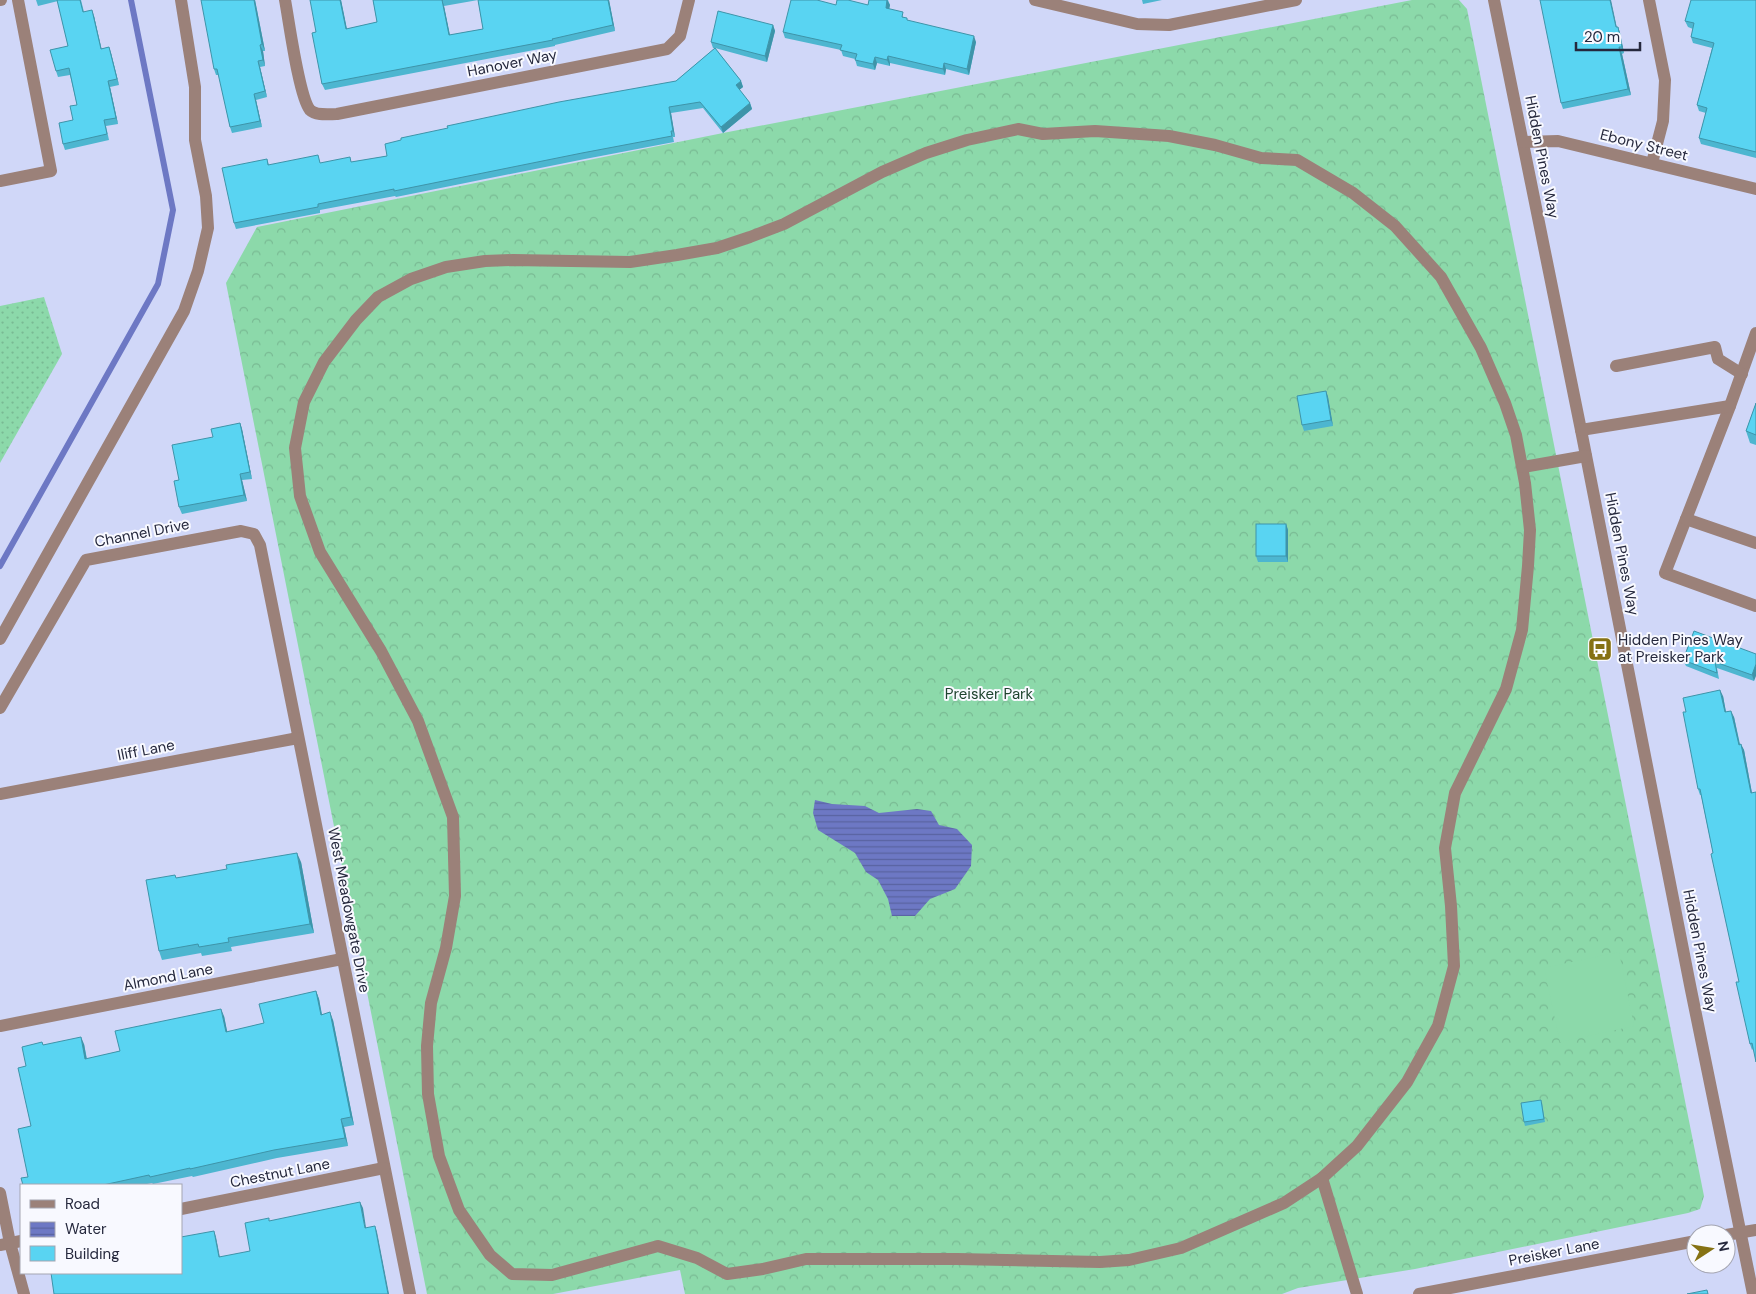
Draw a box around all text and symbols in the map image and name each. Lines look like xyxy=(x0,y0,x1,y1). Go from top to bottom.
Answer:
scale bar xyxy=(1576,20,1640,52)
text: 20 m xyxy=(1584,27,1620,47)
street label: Hanover Way xyxy=(465,44,559,82)
street label: Hidden Pines Way xyxy=(1520,94,1564,221)
street label: Ebony Street xyxy=(1598,124,1690,166)
street label: Hidden Pines Way xyxy=(1600,491,1644,618)
street label: Channel Drive xyxy=(93,514,191,552)
place label: Hidden Pines Way at Preisker Park xyxy=(1618,630,1743,667)
bus stop icon: Hidden Pines Way at Preisker Park xyxy=(1587,636,1613,662)
park label: Preisker Park xyxy=(945,684,1034,704)
street label: Iliff Lane xyxy=(116,735,176,765)
street label: West Meadowgate Drive xyxy=(323,826,375,994)
street label: Hidden Pines Way xyxy=(1678,888,1722,1015)
street label: Almond Lane xyxy=(122,959,214,995)
street label: Chestnut Lane xyxy=(228,1154,332,1192)
legend xyxy=(20,1184,182,1274)
text: Road xyxy=(65,1194,100,1214)
text: Water xyxy=(65,1219,107,1239)
north arrow xyxy=(1686,1224,1736,1274)
street label: Preisker Lane xyxy=(1507,1233,1601,1271)
text: N xyxy=(1714,1239,1734,1253)
text: Building xyxy=(65,1244,120,1264)

